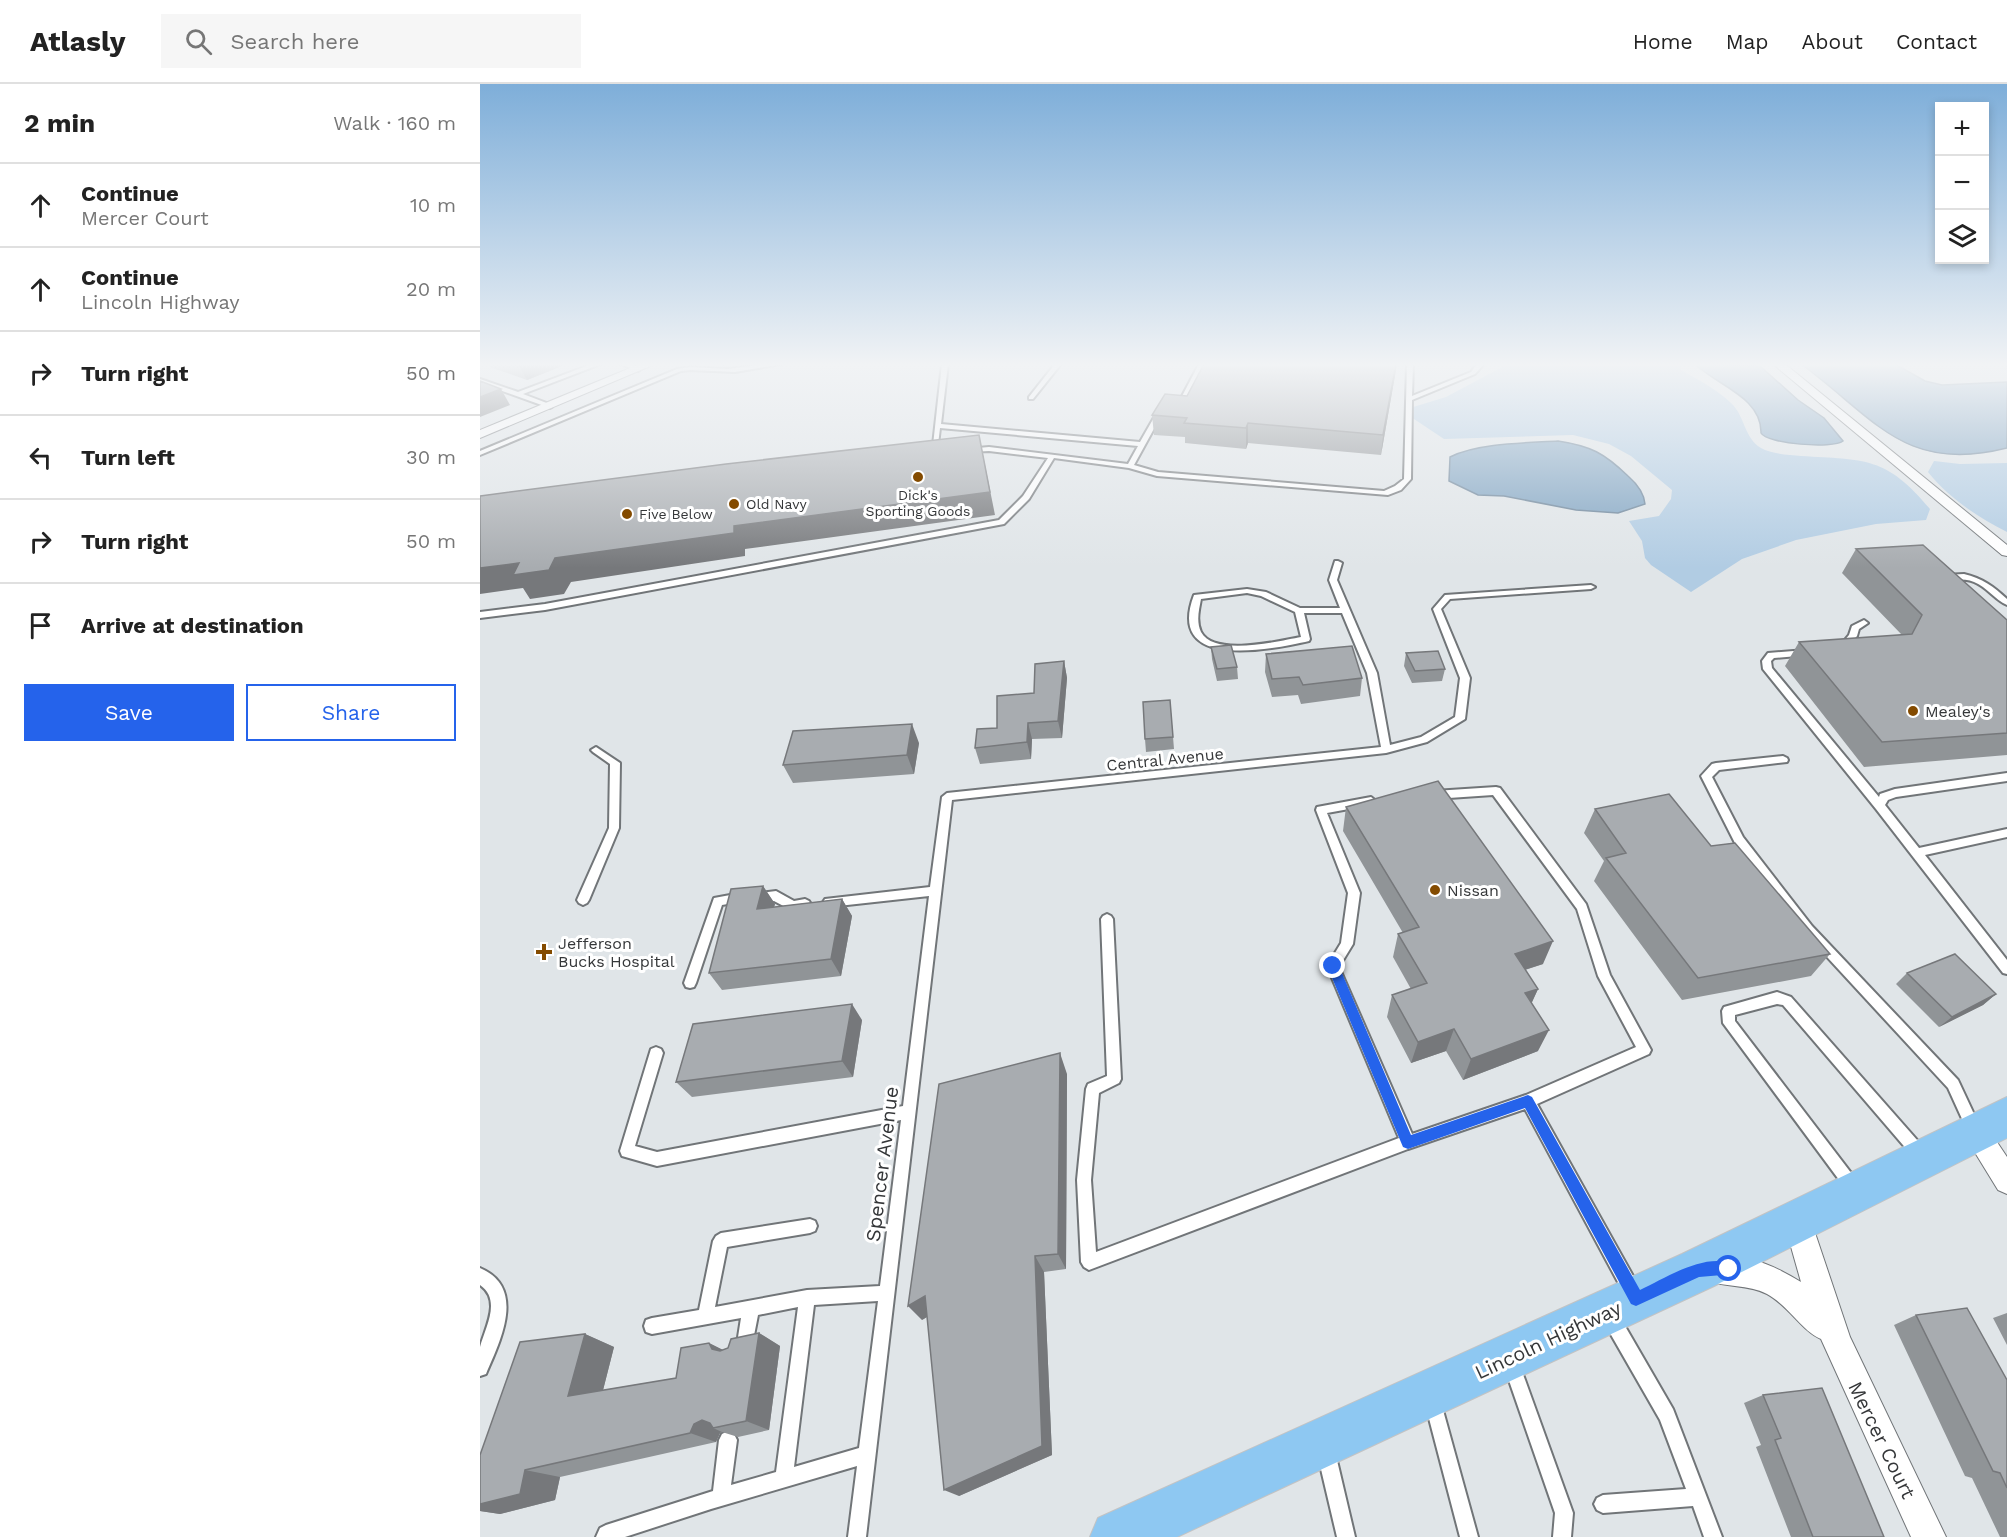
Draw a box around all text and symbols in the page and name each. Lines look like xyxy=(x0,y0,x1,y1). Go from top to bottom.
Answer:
search box xyxy=(161,14,581,68)
text: Atlasly xyxy=(30,25,125,58)
icon: search xyxy=(182,25,215,58)
text: Search here xyxy=(230,29,359,54)
text: Home xyxy=(1633,29,1693,54)
text: Map xyxy=(1726,29,1769,54)
text: About xyxy=(1802,29,1863,54)
text: Contact xyxy=(1896,29,1977,54)
map controls xyxy=(1935,102,1989,264)
button: + xyxy=(1935,102,1989,156)
text: 2 min xyxy=(24,108,95,138)
text: Walk · 160 m xyxy=(333,111,456,135)
button: − xyxy=(1935,156,1989,210)
text: Continue xyxy=(81,181,179,206)
icon: ahead xyxy=(24,189,57,222)
text: 10 m xyxy=(410,193,456,217)
text: Mercer Court xyxy=(81,206,209,230)
button: layers xyxy=(1935,210,1989,264)
text: Continue xyxy=(81,265,179,290)
icon: ahead xyxy=(24,273,57,306)
text: 20 m xyxy=(406,277,456,301)
text: Lincoln Highway xyxy=(81,290,240,314)
icon: right xyxy=(24,357,57,390)
text: Turn right xyxy=(81,361,188,386)
text: 50 m xyxy=(406,361,456,385)
icon: left xyxy=(24,441,57,474)
text: Turn left xyxy=(81,445,175,470)
text: 30 m xyxy=(406,445,456,469)
marker: Dick's Sporting Goods xyxy=(911,470,925,484)
place label: Dick's Sporting Goods xyxy=(866,487,970,519)
place label: Old Navy xyxy=(746,496,807,512)
marker: Old Navy xyxy=(727,497,741,511)
place label: Five Below xyxy=(639,506,713,522)
marker: Five Below xyxy=(620,507,634,521)
icon: right xyxy=(24,525,57,558)
text: Turn right xyxy=(81,529,188,554)
text: 50 m xyxy=(406,529,456,553)
icon: arrive xyxy=(24,609,57,642)
text: Arrive at destination xyxy=(81,613,304,638)
button: Save xyxy=(24,684,234,741)
button: Share xyxy=(246,684,456,741)
place label: Mealey's xyxy=(1925,702,1991,721)
marker: Mealey's xyxy=(1906,704,1920,718)
street label: Central Avenue xyxy=(1105,744,1225,775)
place label: Nissan xyxy=(1447,881,1499,900)
marker: Nissan xyxy=(1428,883,1442,897)
place label: Jefferson Bucks Hospital xyxy=(558,934,675,971)
marker: Jefferson Bucks Hospital xyxy=(535,943,553,961)
route end xyxy=(1319,952,1345,978)
street label: Spencer Avenue xyxy=(861,1085,903,1243)
route start xyxy=(1715,1255,1741,1281)
street label: Lincoln Highway xyxy=(1471,1295,1626,1384)
street label: Mercer Court xyxy=(1843,1377,1921,1503)

